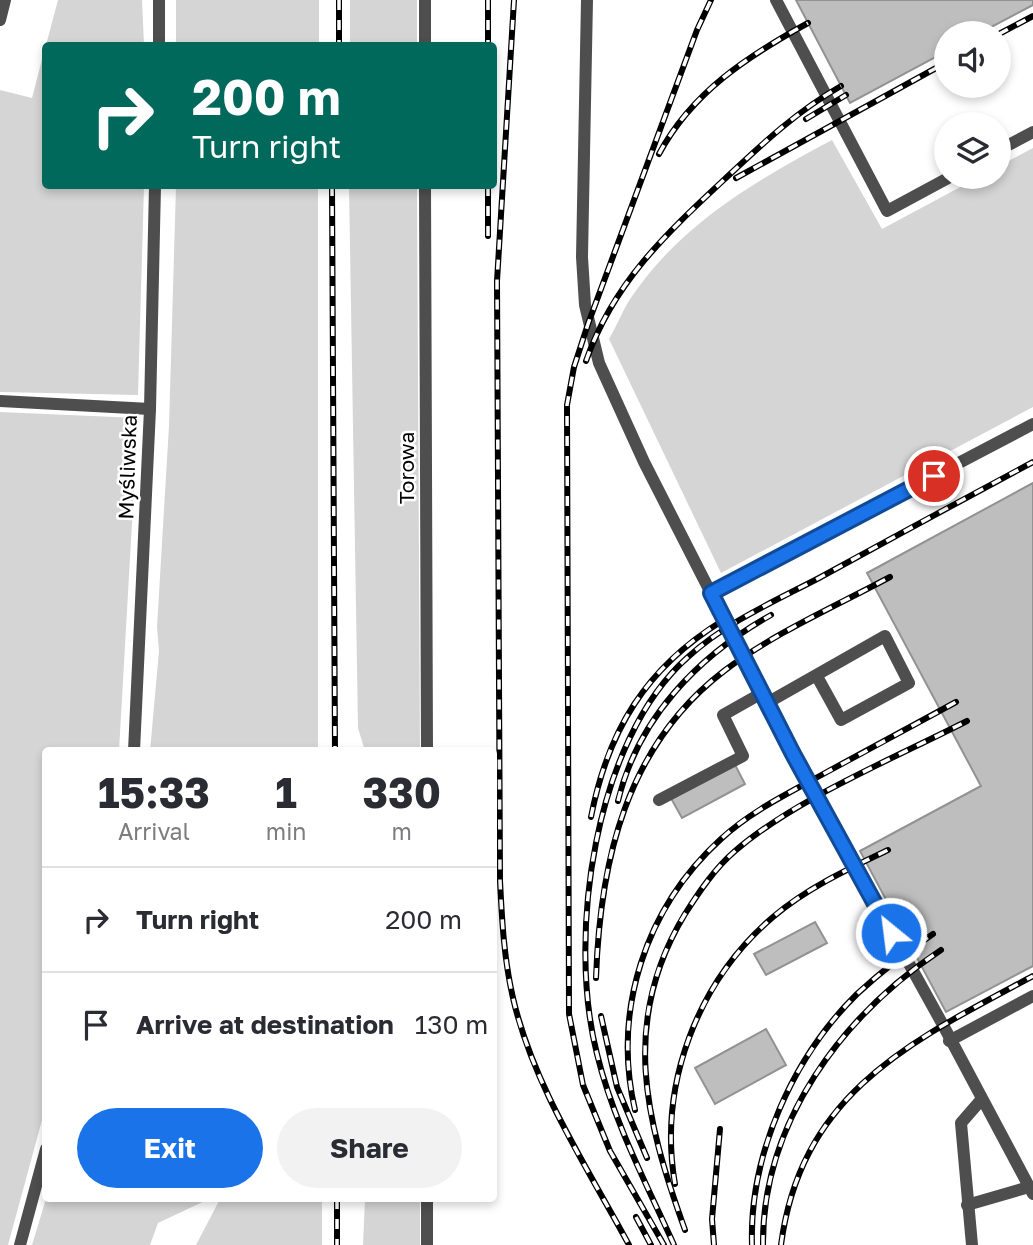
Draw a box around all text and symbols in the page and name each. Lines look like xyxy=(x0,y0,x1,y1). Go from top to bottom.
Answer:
map controls xyxy=(934,21,1011,189)
button: sound xyxy=(934,21,1011,98)
text: 200 m xyxy=(192,67,341,126)
icon: right xyxy=(77,70,168,161)
button: layers xyxy=(934,112,1011,189)
text: Turn right xyxy=(192,127,341,165)
street label: Myśliwska xyxy=(112,414,142,520)
street label: Torowa xyxy=(393,432,419,504)
pin xyxy=(904,446,964,506)
icon: arrive xyxy=(915,457,953,495)
text: 15:33 xyxy=(98,767,210,817)
text: 1 xyxy=(275,767,297,817)
text: 330 xyxy=(362,767,441,817)
text: Arrival xyxy=(118,817,190,845)
text: min xyxy=(266,817,307,845)
text: m xyxy=(392,817,412,845)
position arrow xyxy=(854,896,928,970)
icon: right xyxy=(77,901,115,939)
text: Turn right xyxy=(136,904,259,935)
text: 200 m xyxy=(385,904,462,935)
icon: arrive xyxy=(77,1006,115,1044)
text: Arrive at destination xyxy=(136,1009,394,1040)
text: 130 m xyxy=(415,1009,488,1040)
button: Exit xyxy=(77,1108,263,1188)
button: Share xyxy=(277,1108,462,1188)

